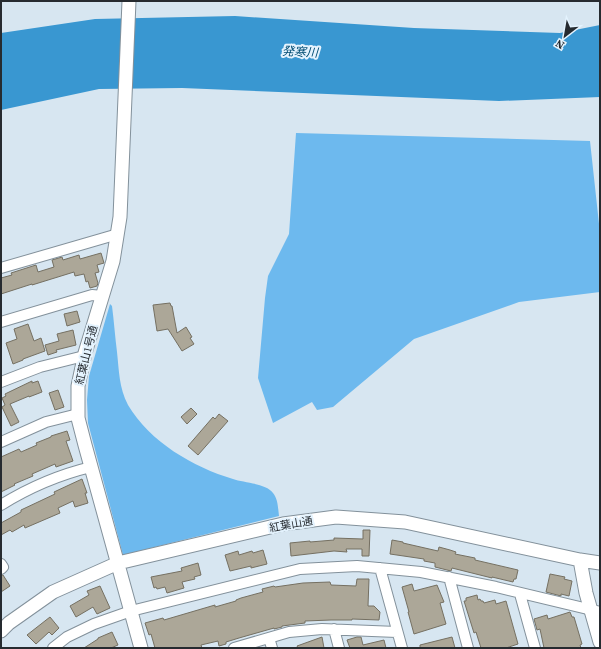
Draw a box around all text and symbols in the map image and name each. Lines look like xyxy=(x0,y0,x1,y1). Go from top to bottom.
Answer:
north arrow xyxy=(545,16,585,56)
text: N xyxy=(553,36,567,53)
water label: 発寒川 xyxy=(282,43,320,61)
street label: 紅葉山1号通 xyxy=(72,324,101,386)
street label: 紅葉山通 xyxy=(268,513,314,536)

